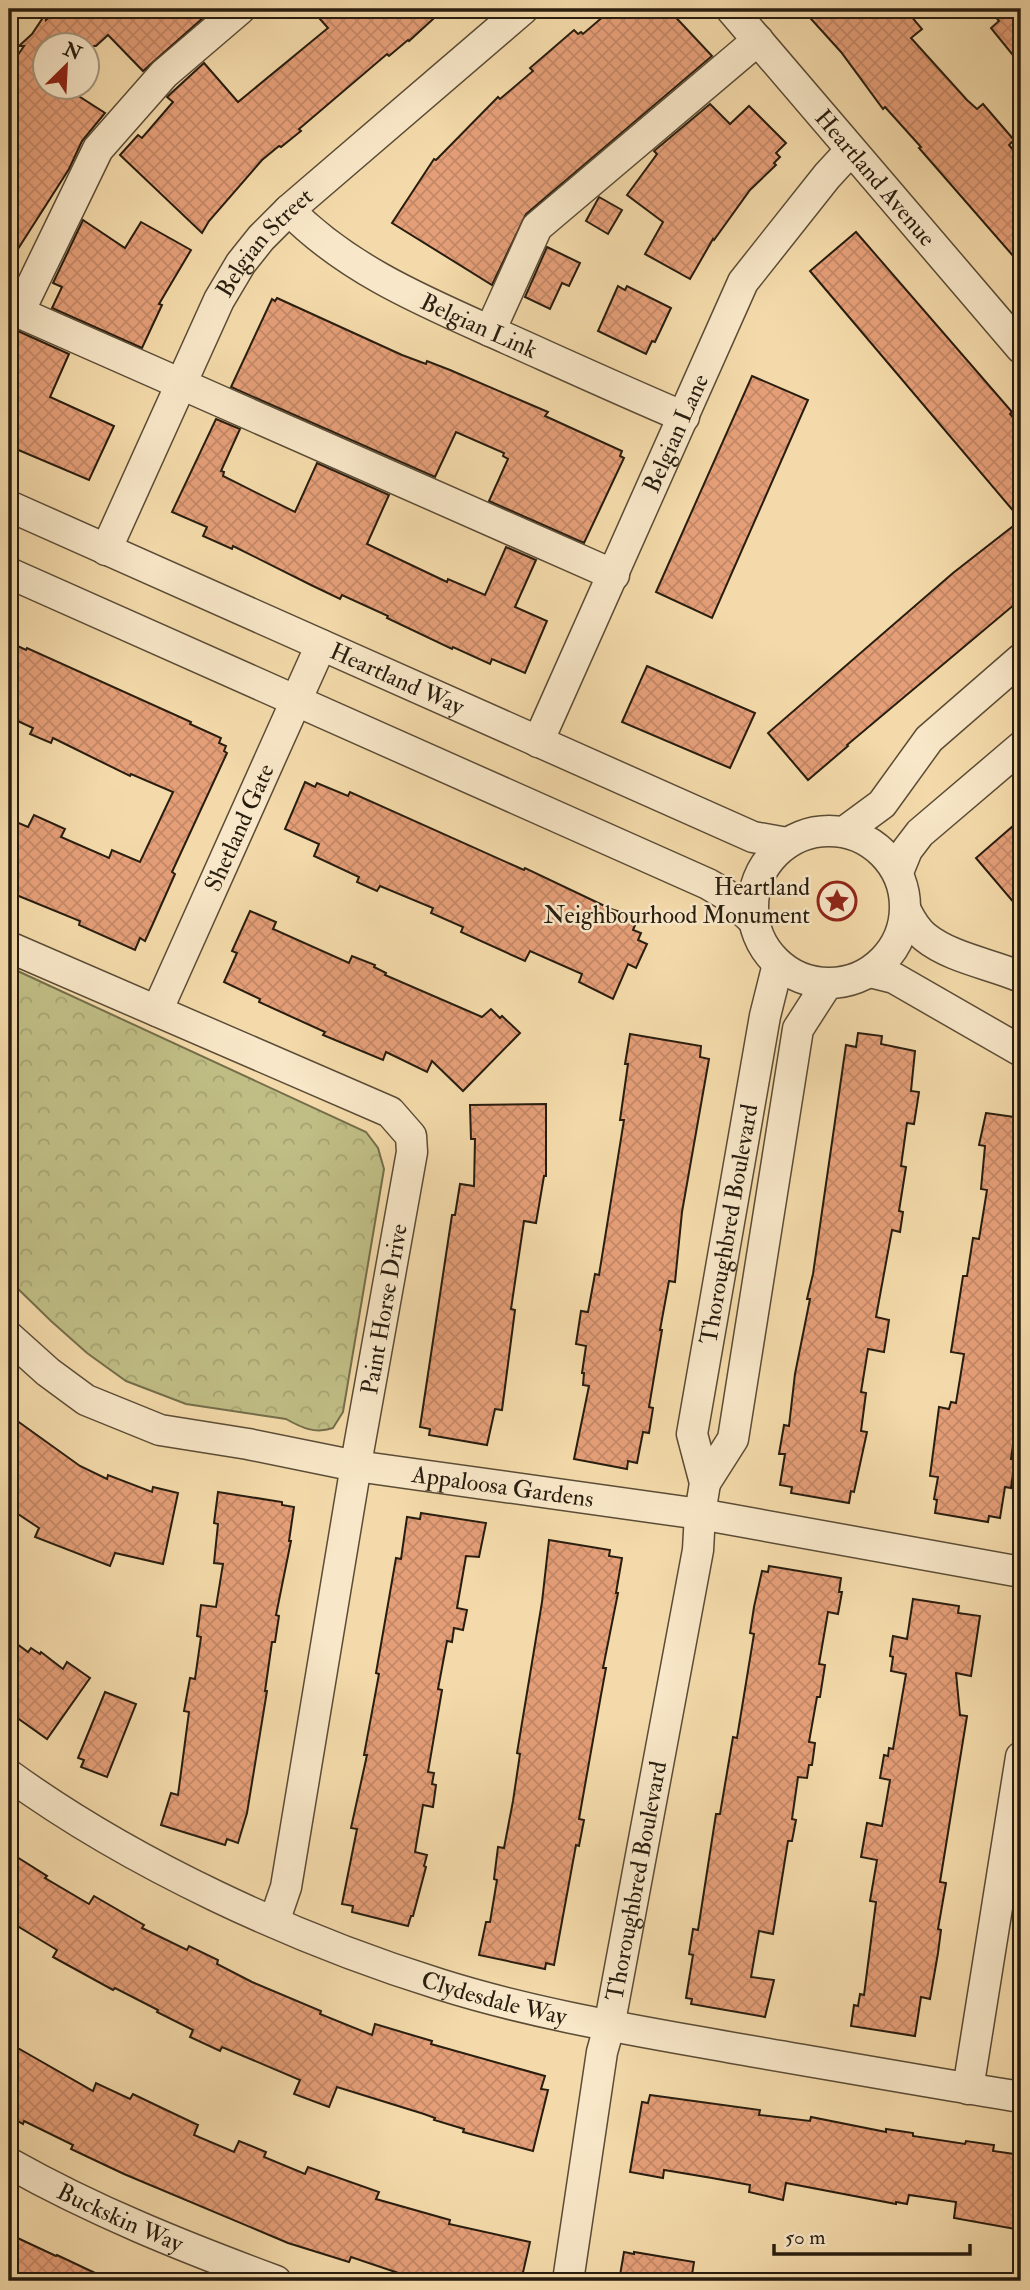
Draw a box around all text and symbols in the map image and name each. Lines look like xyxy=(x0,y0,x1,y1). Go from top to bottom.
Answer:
north arrow xyxy=(32,32,102,102)
text: N xyxy=(59,37,86,66)
street label: Heartland Avenue xyxy=(808,103,942,253)
street label: Belgian Street xyxy=(209,181,320,303)
street label: Belgian Link xyxy=(415,286,543,366)
street label: Belgian Lane xyxy=(636,369,716,498)
street label: Heartland Way xyxy=(325,636,469,723)
street label: Shetland Gate xyxy=(198,759,282,897)
place label: Heartland Neighbourhood Monument xyxy=(544,872,810,931)
place icon: Heartland Neighbourhood Monument xyxy=(816,880,858,922)
street label: Thoroughbred Boulevard xyxy=(693,1101,765,1347)
street label: Paint Horse Drive xyxy=(354,1221,415,1397)
street label: Appaloosa Gardens xyxy=(409,1459,596,1515)
street label: Thoroughbred Boulevard xyxy=(599,1759,674,2003)
street label: Clydesdale Way xyxy=(417,1964,570,2033)
street label: Buckskin Way xyxy=(52,2176,188,2260)
scale bar xyxy=(774,2213,970,2257)
text: 50 m xyxy=(785,2224,826,2251)

